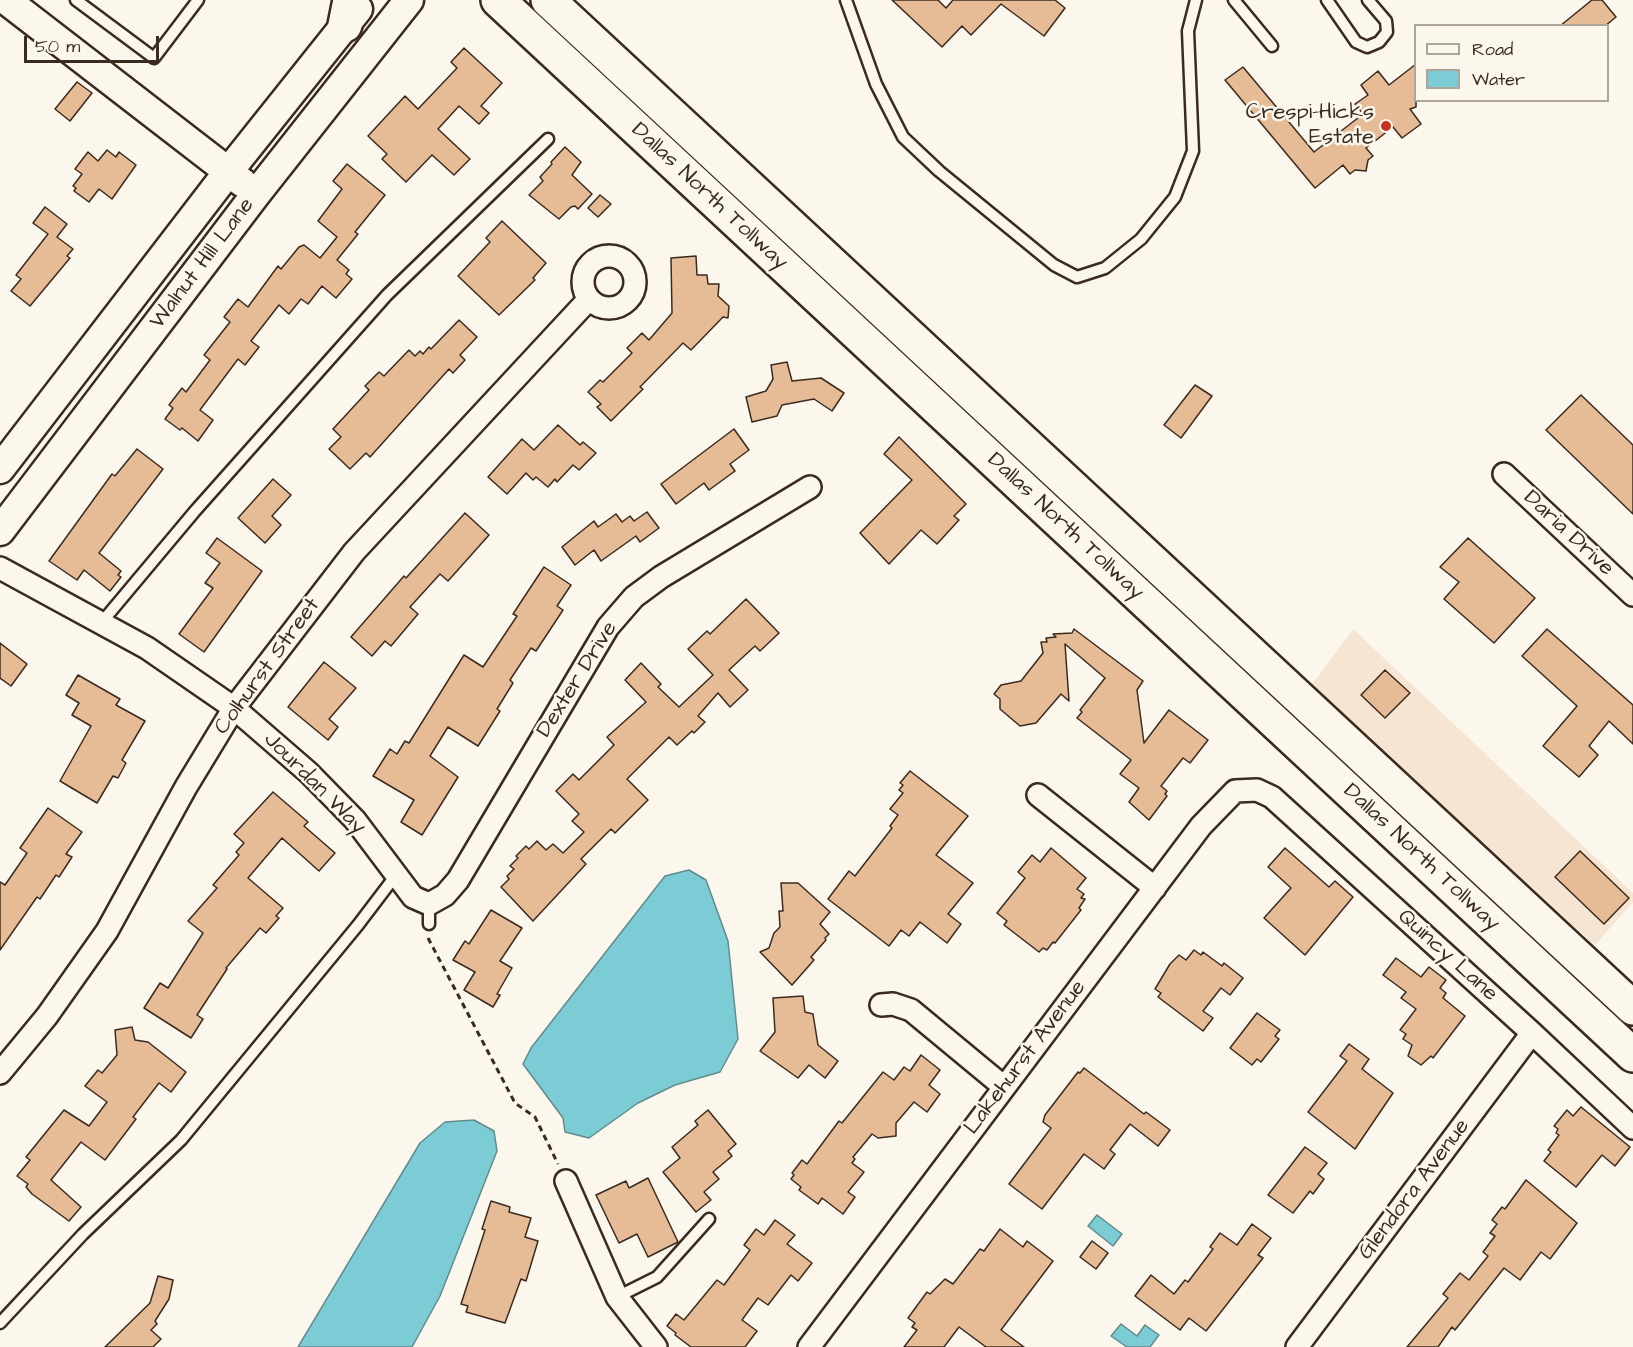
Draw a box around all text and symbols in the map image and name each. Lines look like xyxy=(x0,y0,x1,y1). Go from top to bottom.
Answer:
scale bar xyxy=(27,24,162,62)
legend xyxy=(1414,24,1609,102)
text: 50 m xyxy=(35,34,80,59)
text: Road xyxy=(1472,37,1513,62)
text: Water xyxy=(1472,67,1525,92)
place label: Crespi-Hicks Estate xyxy=(1246,100,1374,152)
street label: Dallas North Tollway xyxy=(625,118,793,276)
marker: Crespi-Hicks Estate xyxy=(1379,119,1393,133)
street label: Walnut Hill Lane xyxy=(145,193,261,335)
street label: Dallas North Tollway xyxy=(981,448,1149,606)
street label: Daria Drive xyxy=(1517,485,1619,583)
street label: Colhurst Street xyxy=(210,594,326,740)
street label: Dexter Drive xyxy=(532,617,624,743)
street label: Jourdan Way xyxy=(257,727,371,841)
street label: Dallas North Tollway xyxy=(1337,779,1505,937)
street label: Quincy Lane xyxy=(1392,904,1502,1008)
street label: Lakehurst Avenue xyxy=(959,976,1093,1140)
street label: Glendora Avenue xyxy=(1354,1115,1476,1265)

